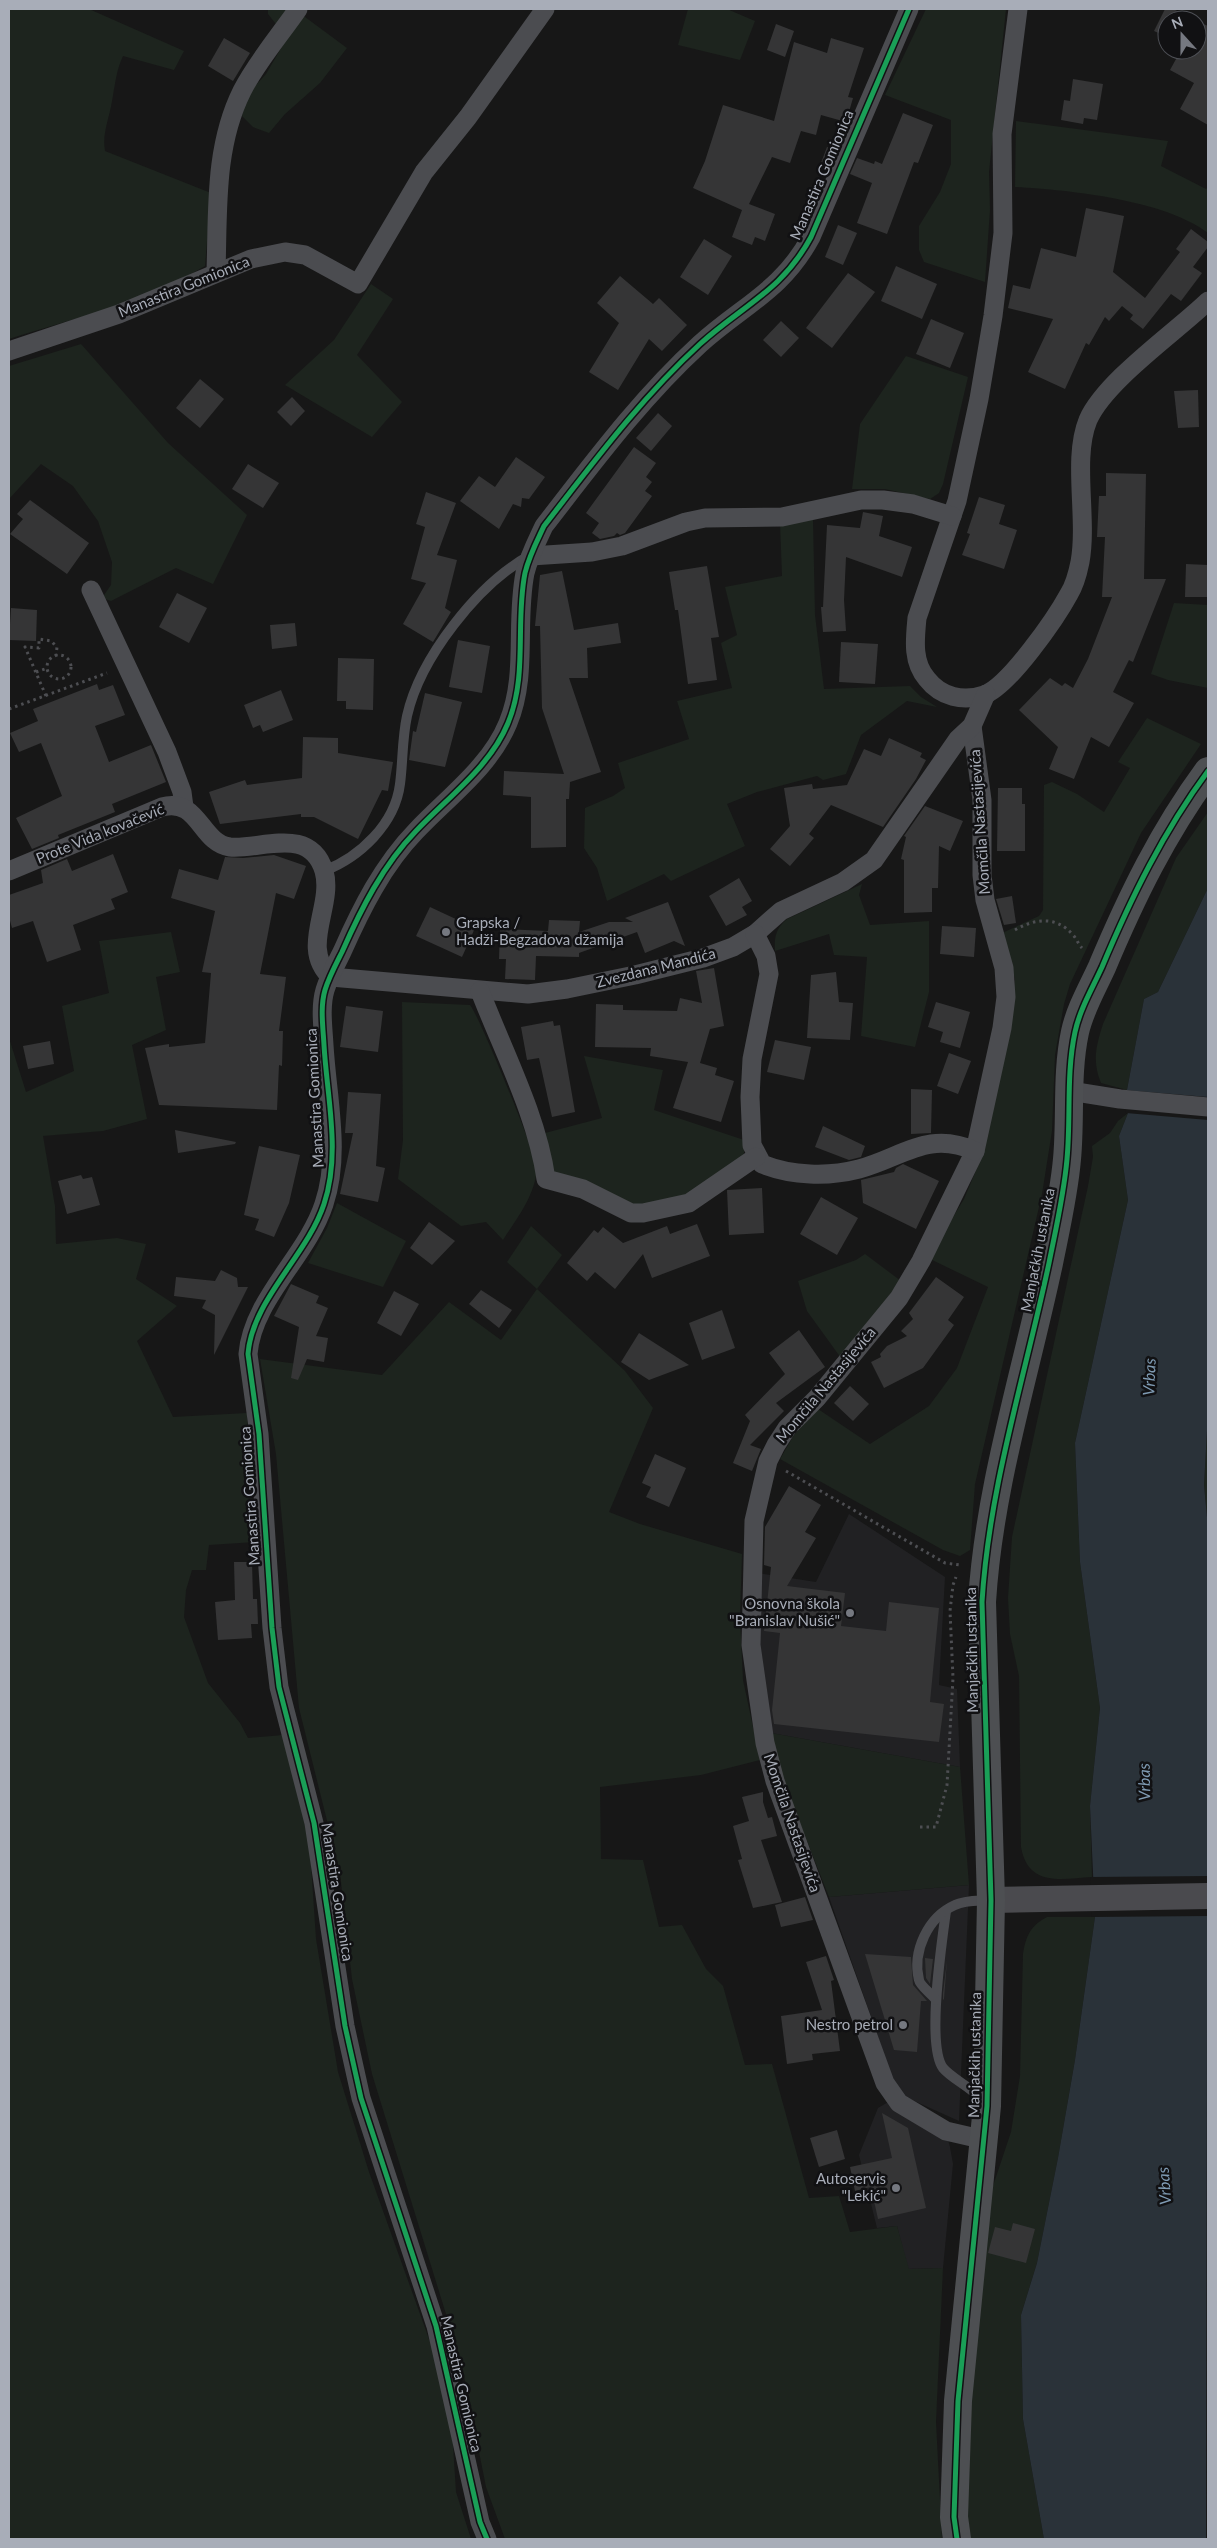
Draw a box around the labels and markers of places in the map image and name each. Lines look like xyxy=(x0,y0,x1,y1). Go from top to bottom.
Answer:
place label: Grapska / Hadži-Begzadova džamija xyxy=(456,913,624,948)
marker: Grapska / Hadži-Begzadova džamija xyxy=(440,926,452,938)
place label: Osnovna škola "Branislav Nušić" xyxy=(729,1594,840,1629)
marker: Osnovna škola "Branislav Nušić" xyxy=(844,1607,856,1619)
place label: Nestro petrol xyxy=(806,2015,893,2033)
marker: Nestro petrol xyxy=(897,2019,909,2031)
place label: Autoservis "Lekić" xyxy=(816,2169,886,2204)
marker: Autoservis "Lekić" xyxy=(890,2182,902,2194)

